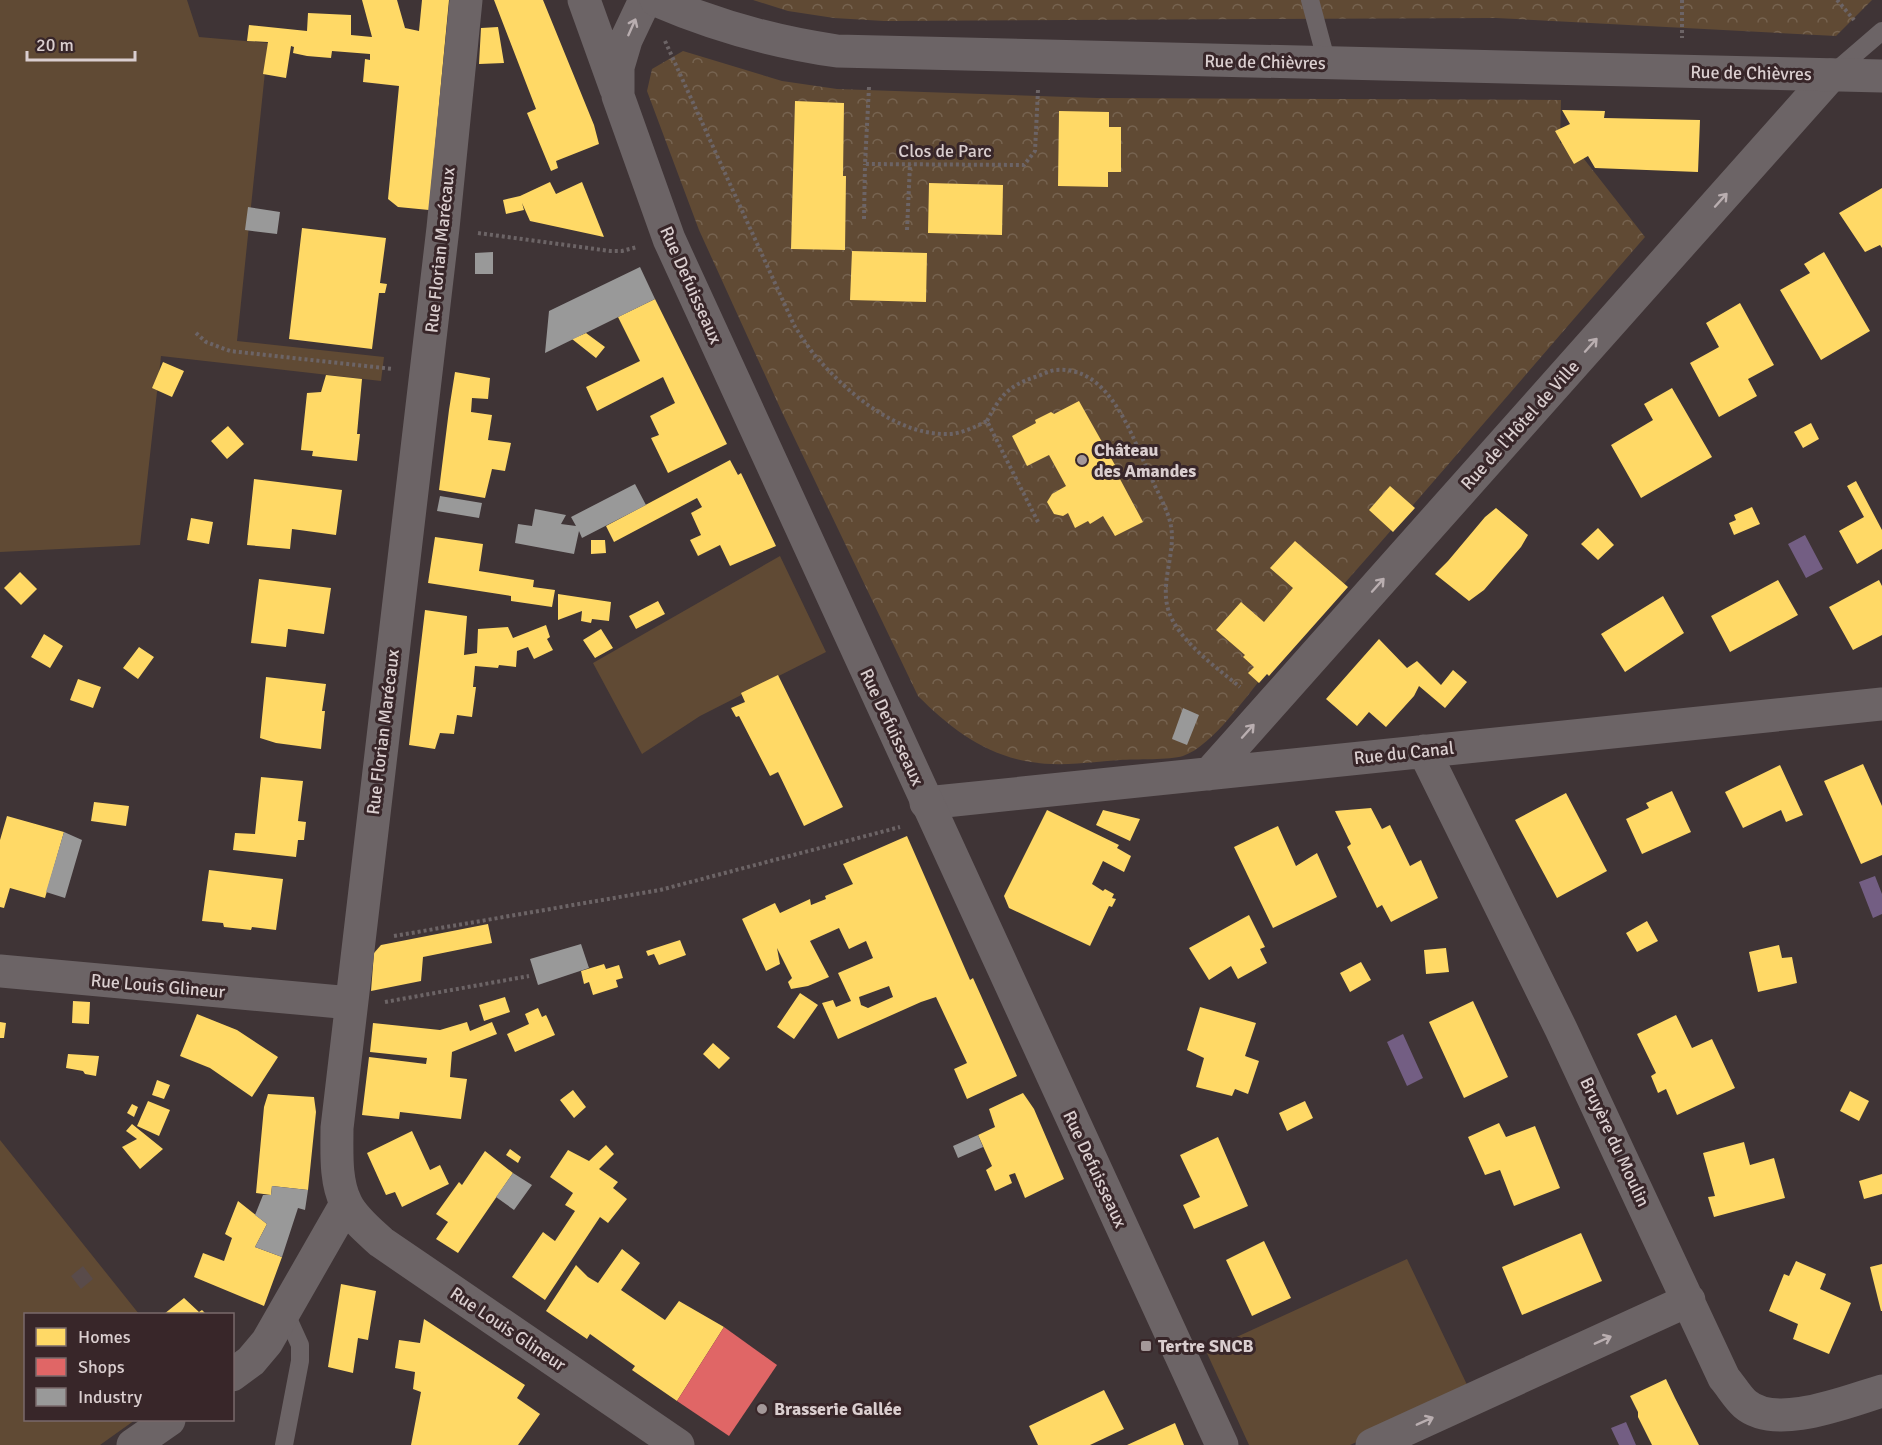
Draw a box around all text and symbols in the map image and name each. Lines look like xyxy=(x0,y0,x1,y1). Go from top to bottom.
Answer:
one-way arrow xyxy=(627,19,639,37)
scale bar xyxy=(27,24,135,62)
text: 20 m xyxy=(36,34,74,56)
street label: Rue de Chièvres xyxy=(1204,50,1326,74)
street label: Rue de Chièvres xyxy=(1690,61,1812,85)
street label: Clos de Parc xyxy=(898,140,992,162)
street label: Rue Florian Marécaux xyxy=(420,165,460,334)
one-way arrow xyxy=(1714,193,1728,208)
street label: Rue Defuisseaux xyxy=(655,223,727,348)
one-way arrow xyxy=(1584,338,1598,353)
street label: Rue de l'Hôtel de Ville xyxy=(1456,356,1584,494)
place label: Château des Amandes xyxy=(1094,439,1196,482)
marker: Château des Amandes xyxy=(1075,453,1089,467)
one-way arrow xyxy=(1371,578,1385,593)
street label: Rue Florian Marécaux xyxy=(362,647,404,816)
street label: Rue Defuisseaux xyxy=(855,665,929,790)
one-way arrow xyxy=(1241,724,1255,739)
street label: Rue du Canal xyxy=(1353,737,1455,769)
street label: Rue Louis Glineur xyxy=(90,969,227,1003)
street label: Bruyère du Moulin xyxy=(1575,1074,1655,1210)
street label: Rue Defuisseaux xyxy=(1058,1107,1132,1232)
street label: Rue Louis Glineur xyxy=(446,1282,570,1376)
legend xyxy=(24,1313,234,1421)
text: Homes xyxy=(78,1326,131,1348)
one-way arrow xyxy=(1593,1334,1611,1345)
place label: Tertre SNCB xyxy=(1158,1335,1253,1357)
marker: Tertre SNCB xyxy=(1139,1339,1153,1353)
text: Shops xyxy=(78,1356,125,1378)
text: Industry xyxy=(78,1386,143,1408)
place label: Brasserie Gallée xyxy=(774,1398,902,1420)
marker: Brasserie Gallée xyxy=(755,1402,769,1416)
one-way arrow xyxy=(1416,1414,1434,1426)

